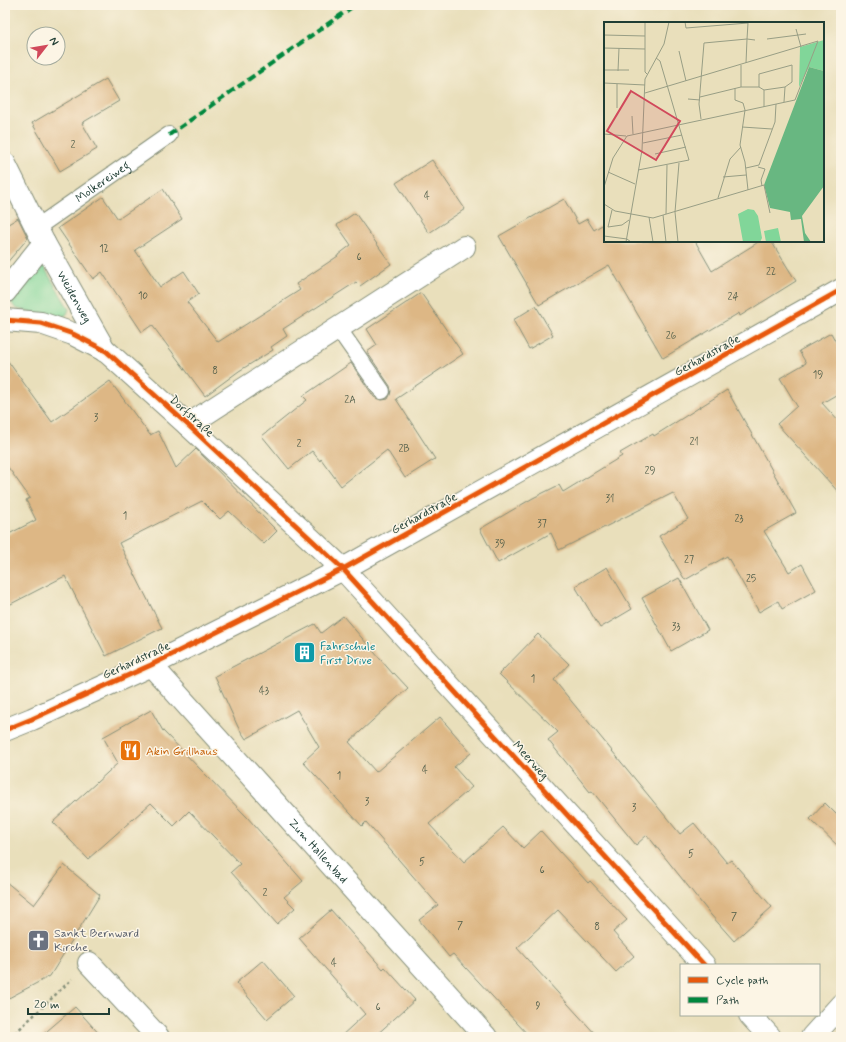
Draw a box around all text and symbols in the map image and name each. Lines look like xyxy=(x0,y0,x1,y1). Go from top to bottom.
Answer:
inset map xyxy=(604,22,824,242)
north arrow xyxy=(26,26,66,66)
text: N xyxy=(46,35,62,48)
house number: 2 xyxy=(71,139,76,152)
street label: Molkereiweg xyxy=(73,158,134,207)
house number: 4 xyxy=(424,190,430,203)
house number: 12 xyxy=(99,243,109,256)
house number: 6 xyxy=(356,251,362,264)
house number: 22 xyxy=(766,266,776,279)
street label: Weidenweg xyxy=(52,268,95,326)
house number: 10 xyxy=(138,290,148,303)
house number: 24 xyxy=(728,291,738,304)
house number: 26 xyxy=(666,330,677,343)
street label: Gerhardstraße xyxy=(672,331,743,381)
house number: 8 xyxy=(212,365,218,378)
house number: 19 xyxy=(813,369,823,382)
street label: Dorfstraße xyxy=(166,392,217,441)
house number: 2A xyxy=(344,394,356,407)
house number: 3 xyxy=(94,412,99,425)
house number: 21 xyxy=(689,436,699,449)
house number: 2 xyxy=(297,438,302,451)
house number: 2B xyxy=(398,443,410,456)
house number: 29 xyxy=(645,465,655,478)
street label: Gerhardstraße xyxy=(389,489,460,539)
house number: 31 xyxy=(606,493,614,506)
house number: 1 xyxy=(123,510,127,523)
house number: 23 xyxy=(734,513,744,526)
house number: 37 xyxy=(537,518,547,531)
house number: 39 xyxy=(495,538,505,551)
house number: 27 xyxy=(684,554,694,567)
house number: 25 xyxy=(746,573,756,586)
house number: 33 xyxy=(672,621,680,634)
street label: Gerhardstraße xyxy=(100,638,173,684)
place label: Fahrschule First Drive xyxy=(320,639,375,669)
building icon: Fahrschule First Drive xyxy=(292,640,318,666)
house number: 1 xyxy=(531,673,535,686)
house number: 43 xyxy=(259,685,269,698)
restaurant icon: Akin Grillhaus xyxy=(117,738,143,764)
street label: Meerweg xyxy=(509,738,552,784)
place label: Akin Grillhaus xyxy=(146,744,218,760)
house number: 4 xyxy=(422,764,428,777)
house number: 1 xyxy=(337,770,341,783)
house number: 3 xyxy=(365,796,370,809)
house number: 3 xyxy=(632,802,637,815)
street label: Zum Hallenbad xyxy=(284,816,351,887)
house number: 5 xyxy=(688,848,694,861)
house number: 5 xyxy=(419,856,425,869)
house number: 6 xyxy=(539,864,545,877)
house number: 2 xyxy=(263,887,268,900)
house number: 7 xyxy=(731,911,737,924)
house number: 7 xyxy=(457,920,463,933)
house number: 8 xyxy=(594,921,600,934)
place label: Sankt Bernward Kirche xyxy=(54,926,139,956)
church icon: Sankt Bernward Kirche xyxy=(25,927,51,953)
house number: 4 xyxy=(331,957,337,970)
legend xyxy=(680,964,820,1016)
text: Cycle path xyxy=(716,973,768,989)
scale bar xyxy=(28,990,109,1016)
text: Path xyxy=(716,993,739,1009)
text: 20 m xyxy=(34,997,60,1013)
house number: 9 xyxy=(536,1000,541,1013)
house number: 6 xyxy=(375,1001,381,1014)

